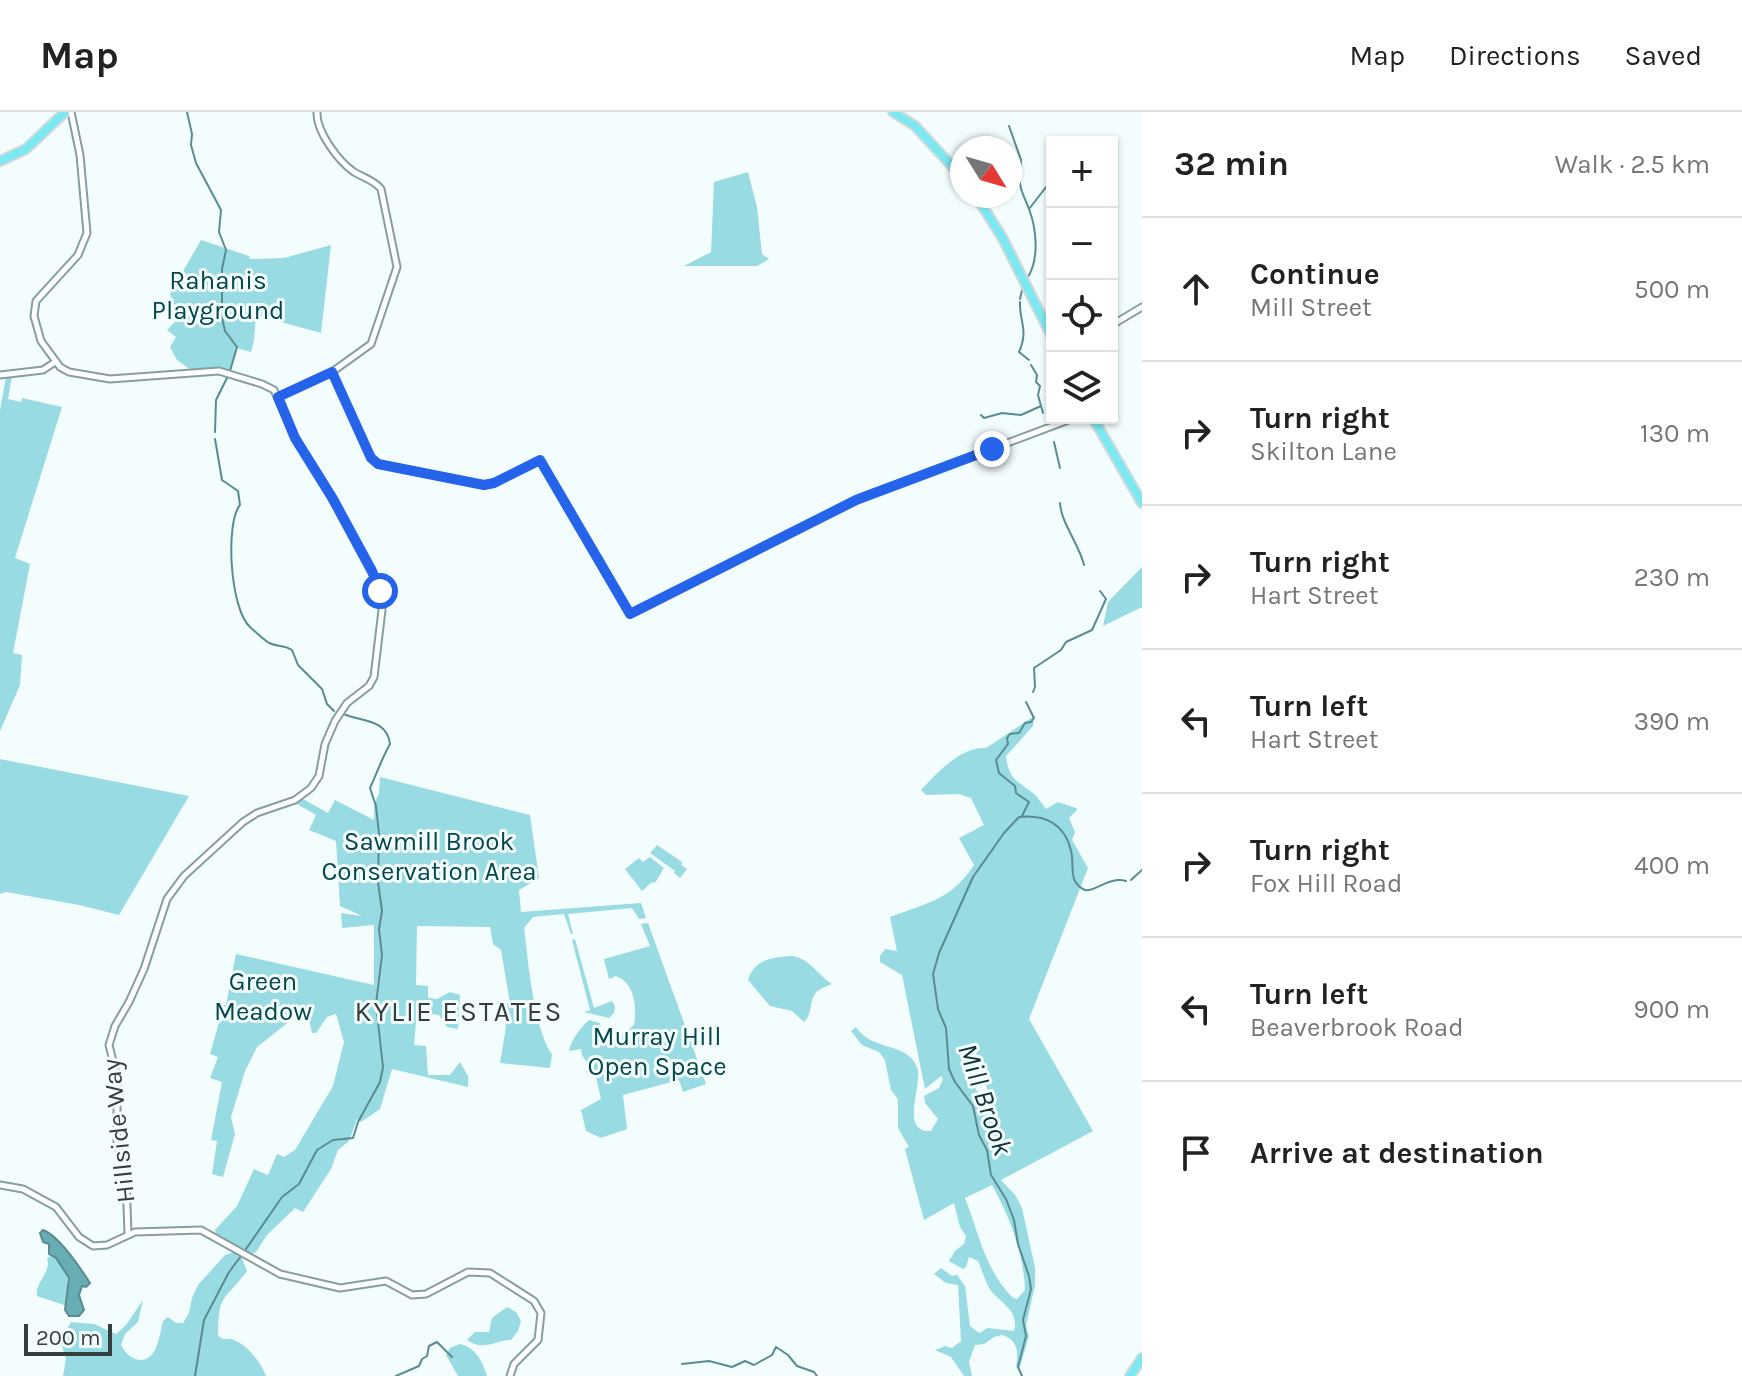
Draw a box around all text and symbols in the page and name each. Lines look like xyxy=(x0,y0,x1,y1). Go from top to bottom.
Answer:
text: Map xyxy=(40,33,119,78)
text: Map xyxy=(1350,39,1405,72)
text: Directions xyxy=(1449,39,1581,72)
text: Saved xyxy=(1625,39,1702,72)
north arrow xyxy=(950,136,1022,208)
map controls xyxy=(1046,136,1118,424)
button: + xyxy=(1046,136,1118,208)
text: 32 min xyxy=(1174,144,1289,184)
text: Walk · 2.5 km xyxy=(1555,149,1710,180)
button: − xyxy=(1046,208,1118,280)
text: Continue xyxy=(1250,256,1380,292)
park label: Rahanis Playground xyxy=(151,265,285,326)
icon: ahead xyxy=(1174,267,1218,311)
text: 500 m xyxy=(1634,274,1710,305)
button: locate xyxy=(1046,280,1118,352)
text: Mill Street xyxy=(1250,292,1372,323)
button: layers xyxy=(1046,352,1118,424)
text: Turn right xyxy=(1250,400,1390,436)
icon: right xyxy=(1174,411,1218,455)
text: 130 m xyxy=(1640,418,1710,449)
route end xyxy=(974,431,1010,467)
text: Skilton Lane xyxy=(1250,436,1397,467)
text: Turn right xyxy=(1250,544,1390,580)
icon: right xyxy=(1174,555,1218,599)
text: 230 m xyxy=(1634,562,1710,593)
route start xyxy=(362,573,398,609)
text: Hart Street xyxy=(1250,580,1378,611)
text: Turn left xyxy=(1250,688,1368,724)
icon: left xyxy=(1174,699,1218,743)
text: 390 m xyxy=(1634,706,1710,737)
text: Hart Street xyxy=(1250,724,1378,755)
park label: Sawmill Brook Conservation Area xyxy=(321,826,537,887)
text: Turn right xyxy=(1250,832,1390,868)
icon: right xyxy=(1174,843,1218,887)
text: 400 m xyxy=(1634,850,1710,881)
text: Fox Hill Road xyxy=(1250,868,1402,899)
park label: Green Meadow xyxy=(214,966,312,1027)
text: Turn left xyxy=(1250,976,1368,1012)
icon: left xyxy=(1174,987,1218,1031)
text: 900 m xyxy=(1634,994,1710,1025)
district label: KYLIE ESTATES xyxy=(355,995,563,1028)
text: Beaverbrook Road xyxy=(1250,1012,1464,1043)
park label: Murray Hill Open Space xyxy=(587,1021,727,1082)
water label: Mill Brook xyxy=(951,1039,1020,1160)
street label: Hillside Way xyxy=(96,1057,141,1205)
icon: arrive xyxy=(1174,1131,1218,1175)
text: Arrive at destination xyxy=(1250,1135,1544,1171)
scale bar xyxy=(24,1320,112,1356)
text: 200 m xyxy=(36,1325,101,1351)

